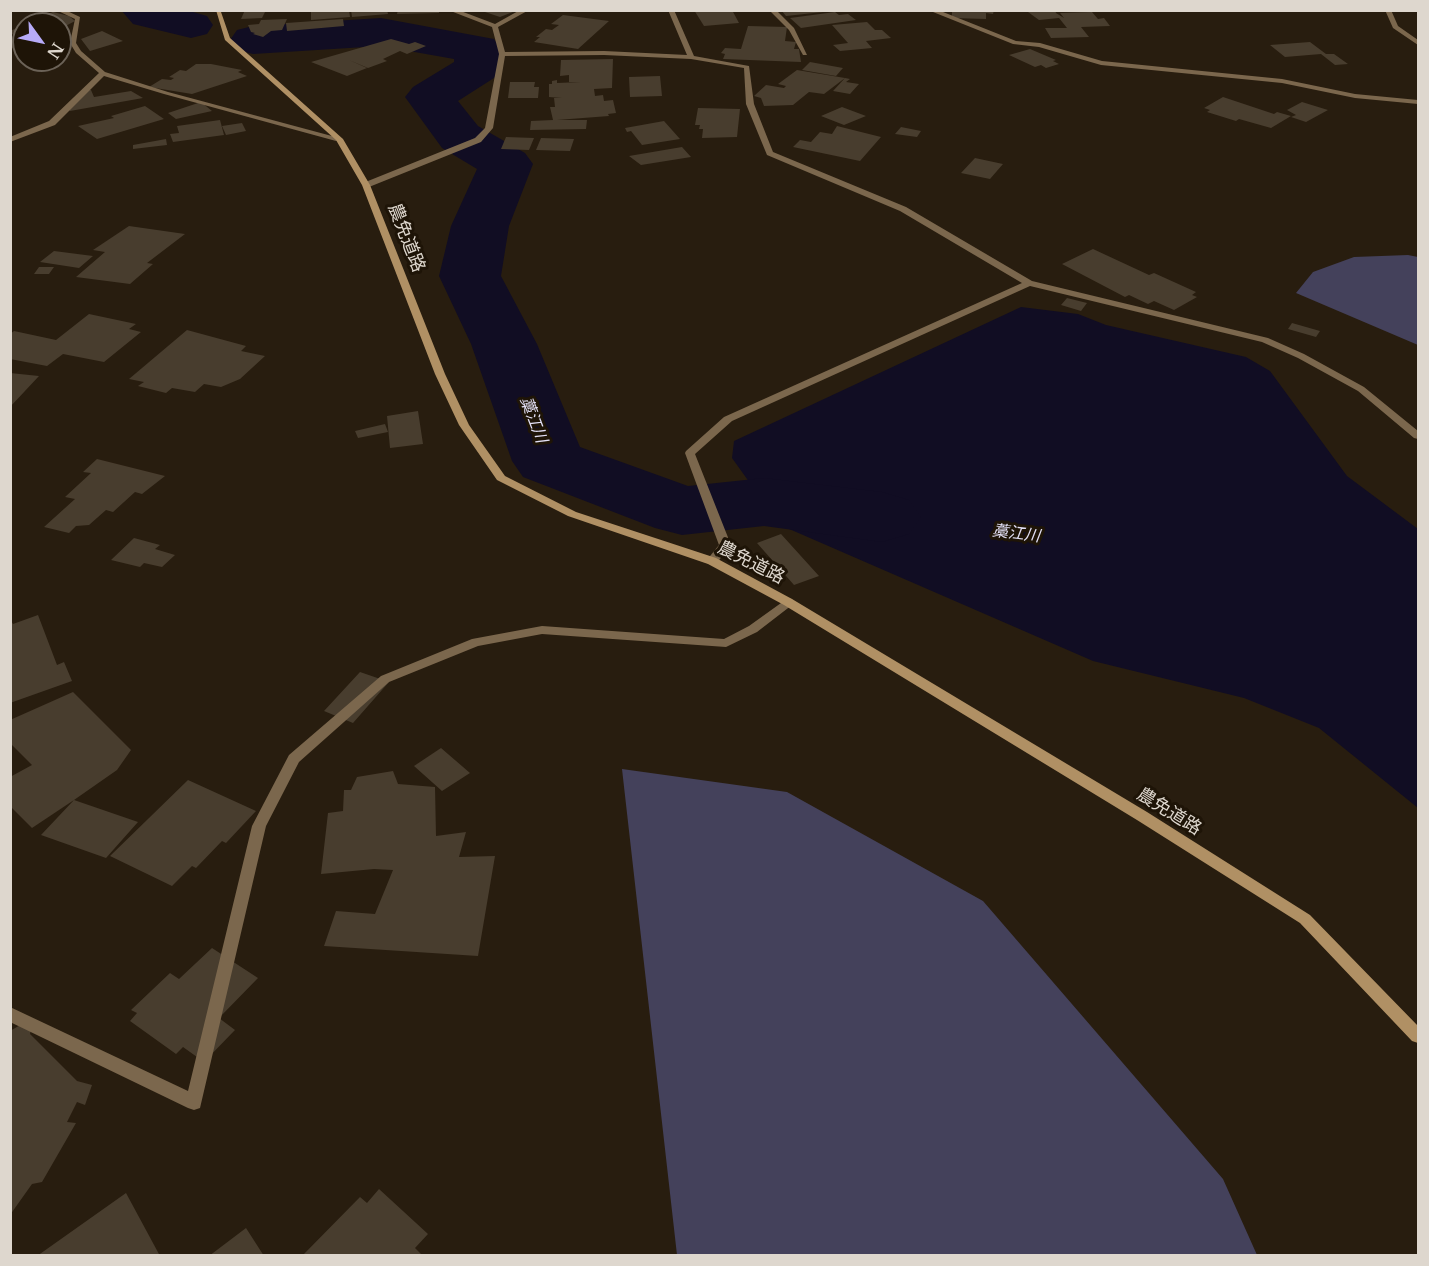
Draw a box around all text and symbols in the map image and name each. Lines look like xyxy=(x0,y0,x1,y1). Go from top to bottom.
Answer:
north arrow xyxy=(12,12,72,72)
text: N xyxy=(43,39,68,62)
street label: 農免道路 xyxy=(383,201,429,275)
water label: 藁江川 xyxy=(515,394,551,446)
water label: 藁江川 xyxy=(991,522,1041,546)
street label: 農免道路 xyxy=(714,537,788,589)
street label: 農免道路 xyxy=(1133,784,1205,840)

